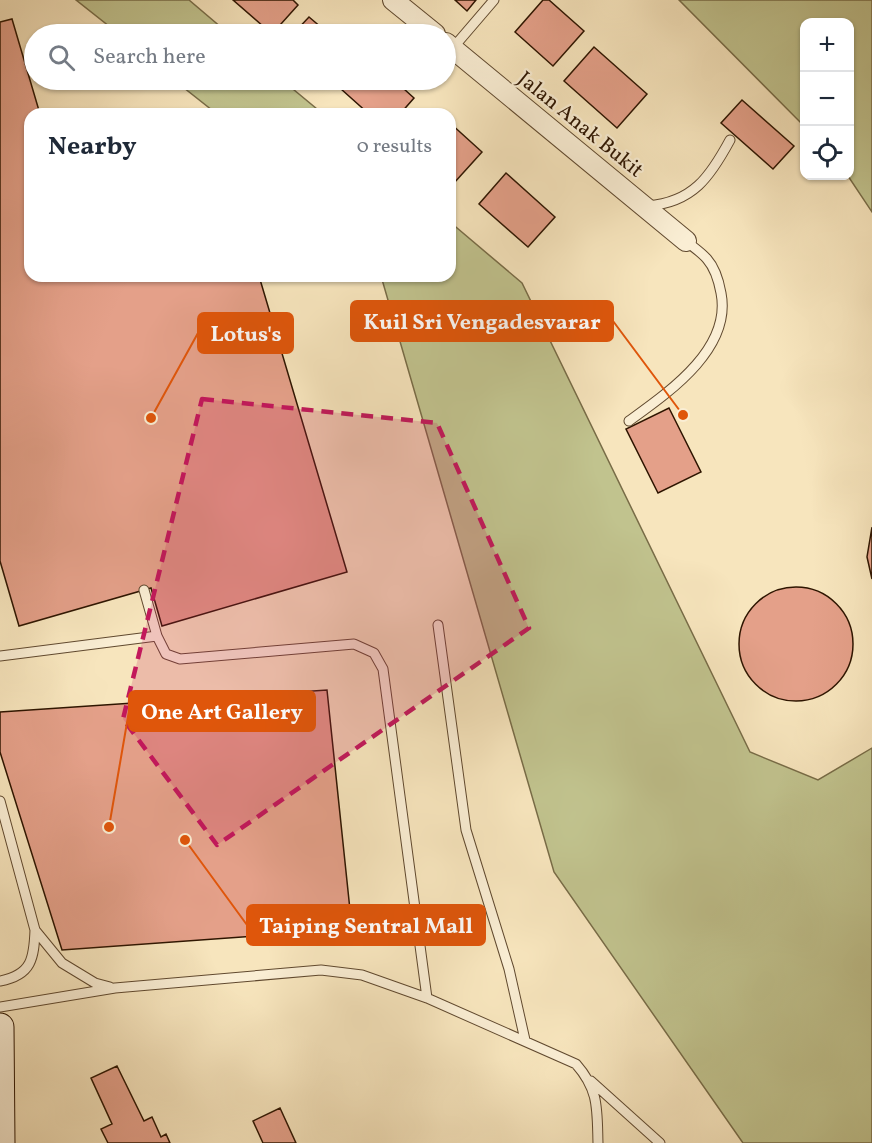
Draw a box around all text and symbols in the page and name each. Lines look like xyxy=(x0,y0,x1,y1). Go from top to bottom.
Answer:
map controls xyxy=(800,18,854,180)
button: + xyxy=(800,18,854,72)
search box xyxy=(24,24,456,90)
icon: search xyxy=(45,41,78,74)
text: Search here xyxy=(93,42,206,73)
street label: Jalan Anak Bukit xyxy=(511,65,649,185)
button: − xyxy=(800,72,854,126)
button: locate xyxy=(800,126,854,180)
text: Nearby xyxy=(48,129,137,165)
text: 0 results xyxy=(357,133,432,161)
callout: Kuil Sri Vengadesvarar xyxy=(351,301,613,341)
text: Kuil Sri Vengadesvarar xyxy=(363,308,601,339)
callout: Lotus's xyxy=(198,313,293,353)
text: Lotus's xyxy=(210,320,282,351)
callout: One Art Gallery xyxy=(129,691,315,731)
text: One Art Gallery xyxy=(141,698,303,729)
callout: Taiping Sentral Mall xyxy=(247,905,485,945)
text: Taiping Sentral Mall xyxy=(259,912,473,943)

